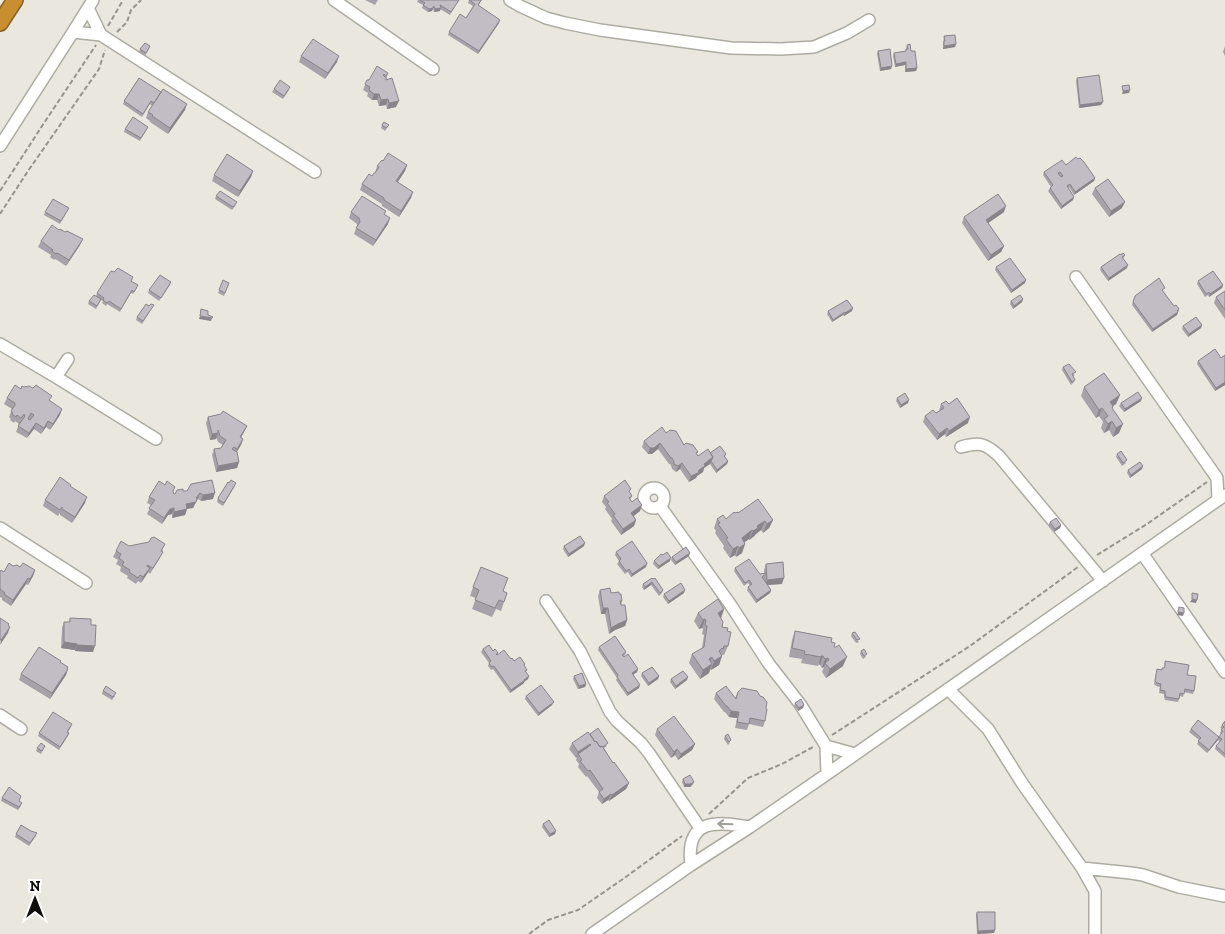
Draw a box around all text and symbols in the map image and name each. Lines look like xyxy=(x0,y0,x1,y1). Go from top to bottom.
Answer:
one-way arrow xyxy=(717,820,733,829)
north arrow xyxy=(10,874,60,924)
text: N xyxy=(30,878,41,895)

